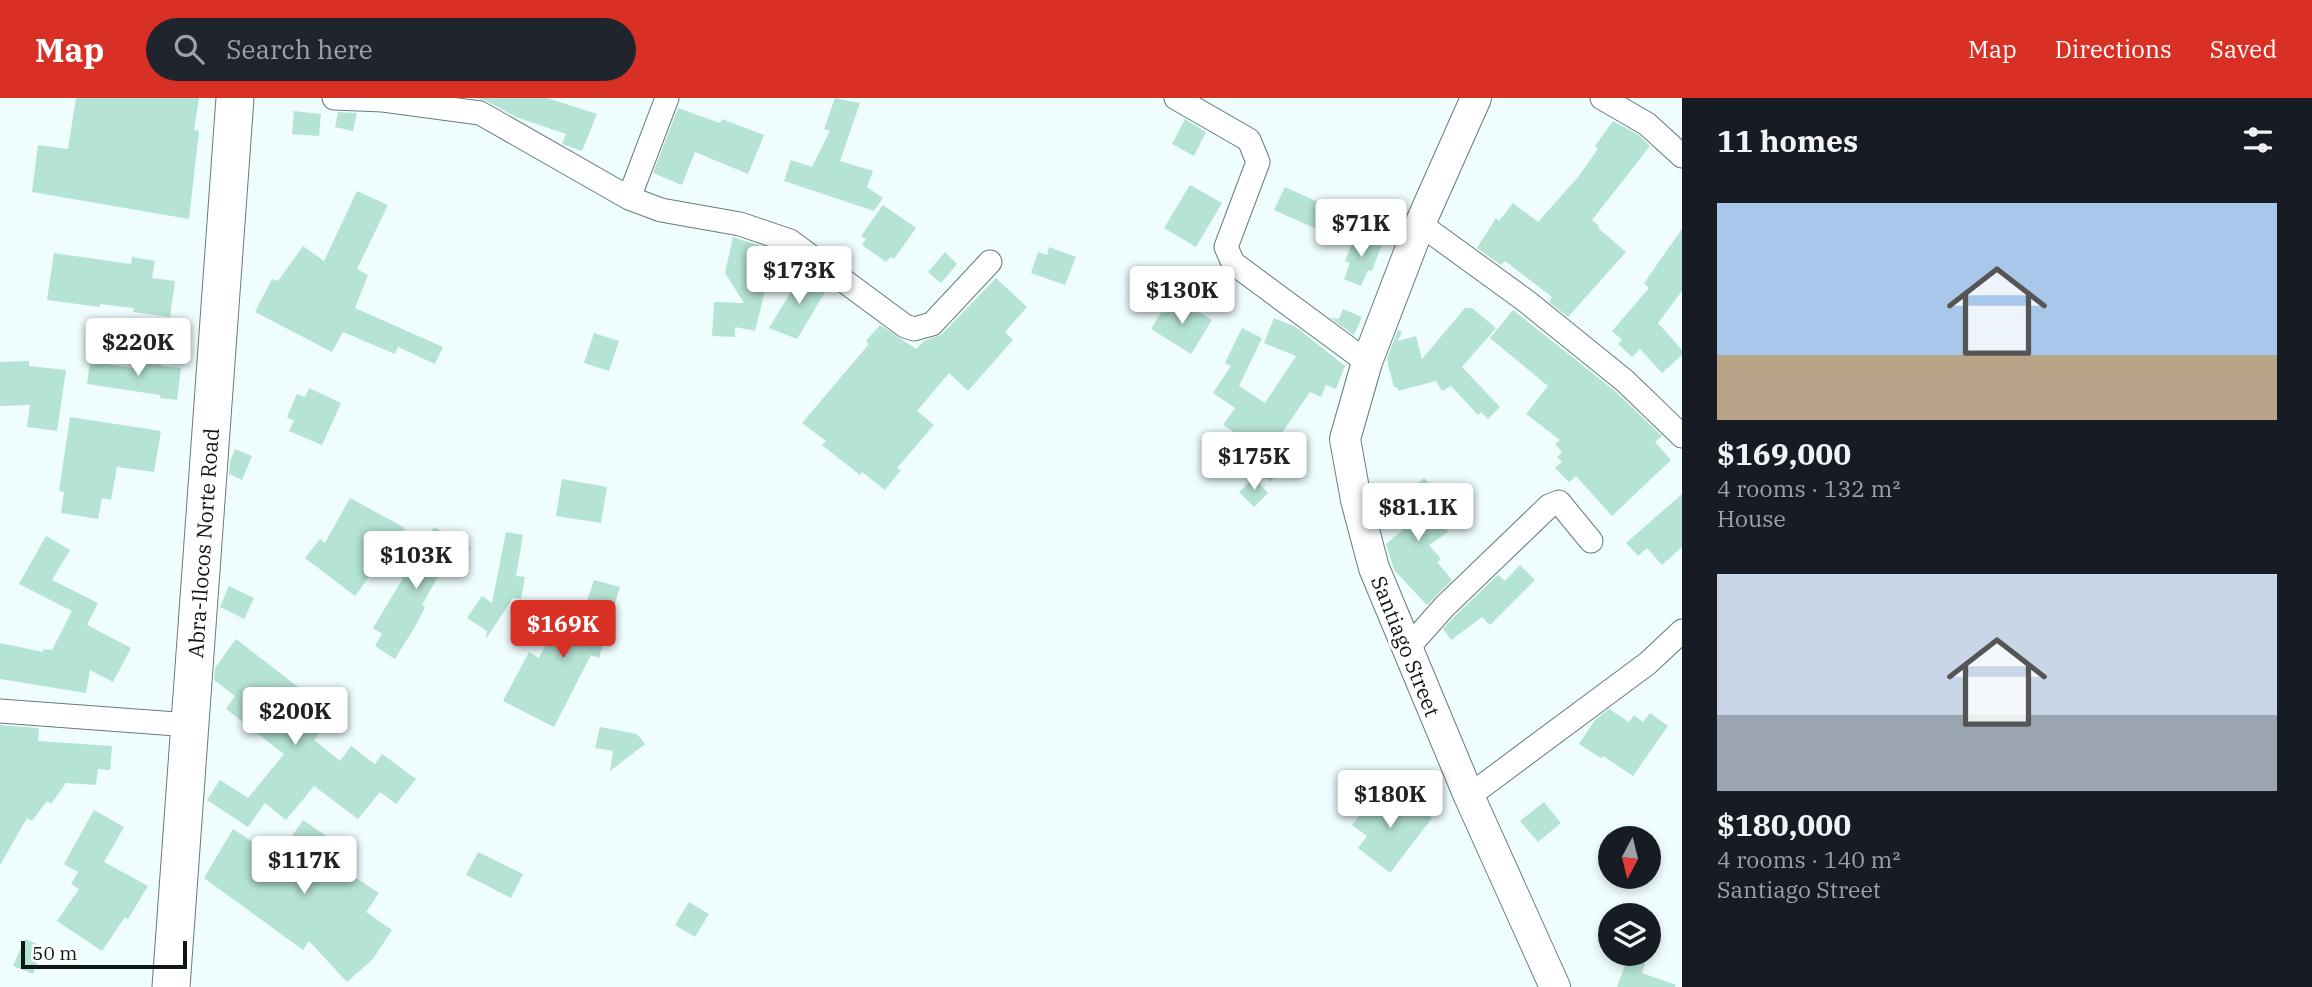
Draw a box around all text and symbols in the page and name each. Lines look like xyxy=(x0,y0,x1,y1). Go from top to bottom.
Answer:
search box xyxy=(146,18,636,81)
text: Map xyxy=(35,28,104,71)
icon: search xyxy=(170,30,208,68)
text: Search here xyxy=(226,32,373,66)
text: Map xyxy=(1968,33,2017,65)
text: Directions xyxy=(2055,33,2172,65)
text: Saved xyxy=(2210,33,2277,65)
text: 11 homes xyxy=(1717,121,1858,160)
icon: filters xyxy=(2239,121,2277,159)
pin: $71K xyxy=(1320,200,1402,259)
text: $71K xyxy=(1332,207,1390,237)
pin: $173K xyxy=(750,246,848,306)
icon: home xyxy=(1934,248,2060,374)
text: $173K xyxy=(763,254,835,284)
pin: $130K xyxy=(1133,266,1231,326)
text: $130K xyxy=(1146,274,1218,304)
pin: $220K xyxy=(89,318,187,378)
text: $220K xyxy=(102,326,174,356)
street label: Abra-Ilocos Norte Road xyxy=(181,427,225,659)
pin: $175K xyxy=(1205,432,1303,492)
text: $169,000 xyxy=(1717,434,1851,473)
text: $175K xyxy=(1218,440,1290,470)
text: 4 rooms · 132 m² xyxy=(1717,473,1900,503)
pin: $81.1K xyxy=(1361,484,1475,543)
text: $81.1K xyxy=(1378,491,1458,521)
text: House xyxy=(1717,503,1786,533)
pin: $103K xyxy=(367,532,465,591)
text: $103K xyxy=(380,539,452,569)
street label: Santiago Street xyxy=(1365,571,1447,721)
pin: $169K xyxy=(514,601,612,660)
text: $169K xyxy=(527,608,599,638)
icon: home xyxy=(1934,619,2060,745)
pin: $200K xyxy=(246,688,344,747)
text: $200K xyxy=(259,695,331,725)
pin: $180K xyxy=(1341,770,1439,830)
text: $180K xyxy=(1354,778,1426,808)
text: $180,000 xyxy=(1717,805,1851,844)
north arrow xyxy=(1598,826,1661,889)
map controls xyxy=(1598,826,1661,966)
pin: $117K xyxy=(255,836,353,896)
text: $117K xyxy=(268,844,340,874)
text: 4 rooms · 140 m² xyxy=(1717,844,1900,874)
text: Santiago Street xyxy=(1717,874,1881,904)
button: layers xyxy=(1598,903,1661,966)
scale bar xyxy=(21,938,187,970)
text: 50 m xyxy=(32,941,77,965)

